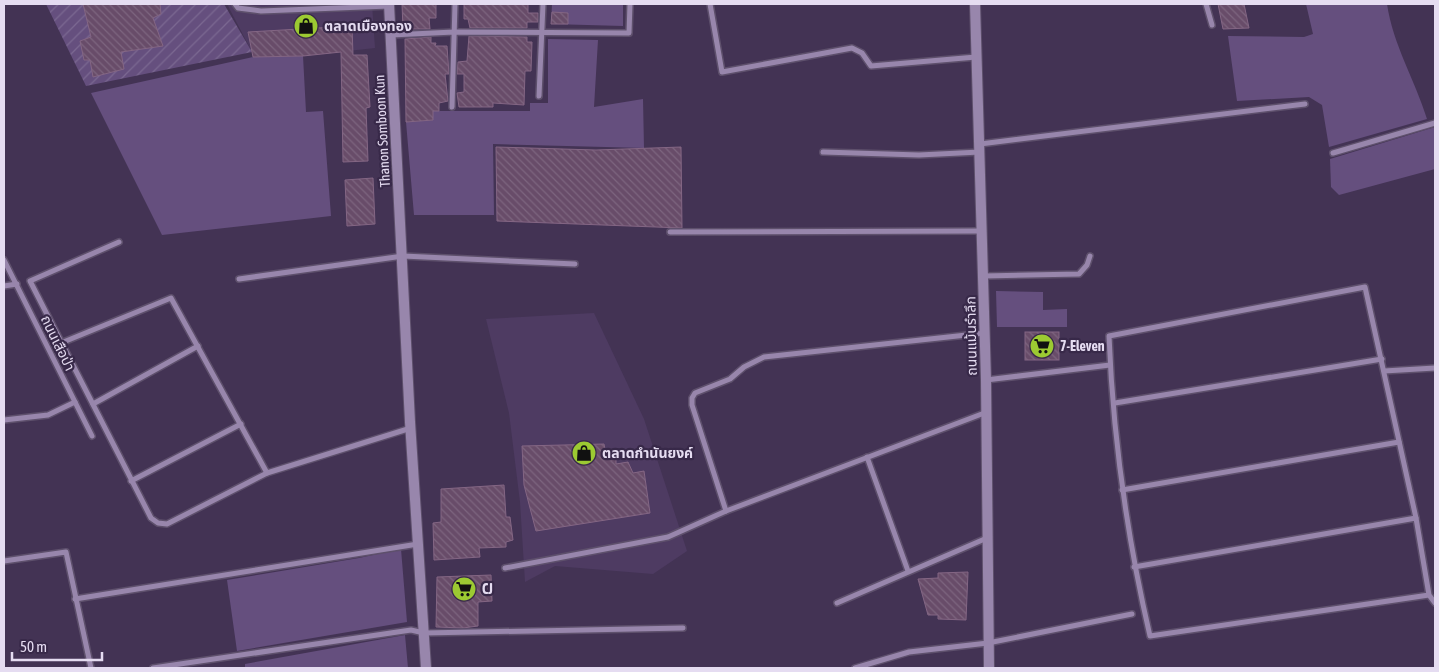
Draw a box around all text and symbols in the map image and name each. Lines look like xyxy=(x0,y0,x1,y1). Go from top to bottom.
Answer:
shop icon: ตลาดเมืองทอง xyxy=(293,13,319,39)
place label: ตลาดเมืองทอง xyxy=(324,18,412,34)
street label: Thanon Somboon Kun xyxy=(371,74,393,188)
street label: ถนนแม้นรำลึก xyxy=(962,296,980,376)
street label: ถนนเสือป่า xyxy=(38,313,78,373)
supermarket icon: 7-Eleven xyxy=(1029,333,1055,359)
place label: 7-Eleven xyxy=(1060,338,1105,354)
shop icon: ตลาดกำนันยงค์ xyxy=(571,440,597,466)
place label: ตลาดกำนันยงค์ xyxy=(602,445,693,461)
supermarket icon: CJ xyxy=(451,576,477,602)
place label: CJ xyxy=(482,581,493,597)
scale bar xyxy=(12,630,102,662)
text: 50 m xyxy=(20,638,47,655)

